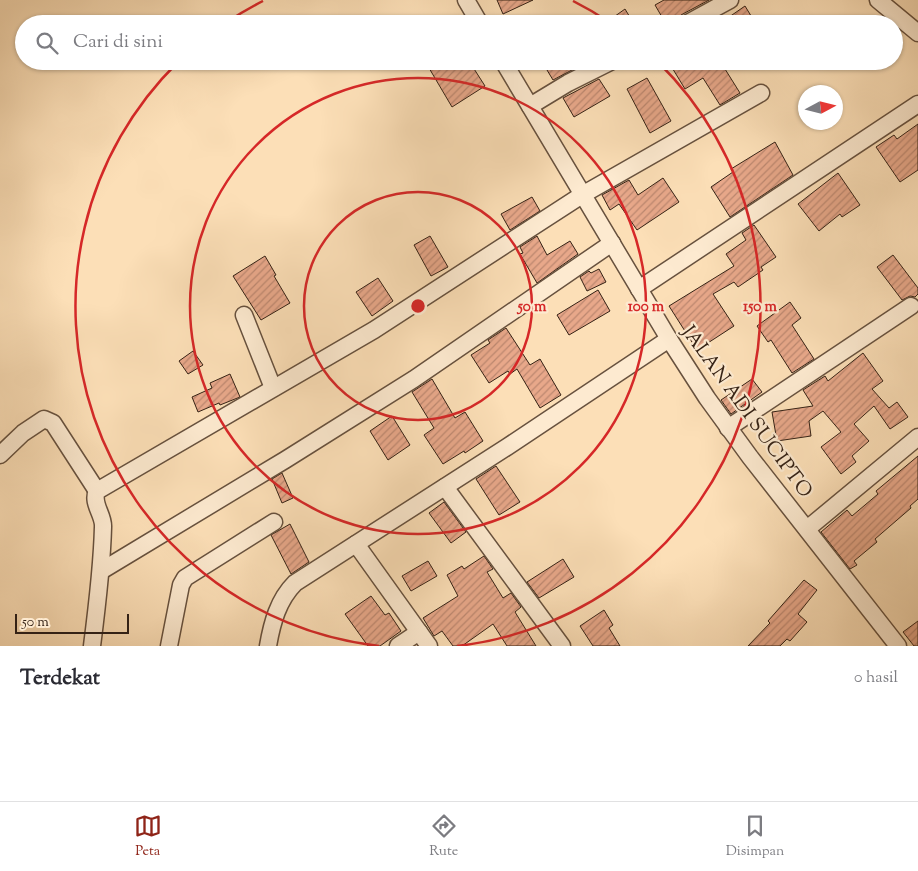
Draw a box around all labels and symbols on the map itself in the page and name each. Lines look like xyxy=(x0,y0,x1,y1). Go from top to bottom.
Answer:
north arrow xyxy=(798,85,843,130)
centre of rings xyxy=(409,297,427,315)
text: 50 m xyxy=(517,297,547,318)
text: 100 m xyxy=(628,297,665,318)
text: 150 m xyxy=(743,297,777,318)
street label: JALAN ADI SUCIPTO xyxy=(673,319,818,505)
scale bar xyxy=(15,611,129,634)

